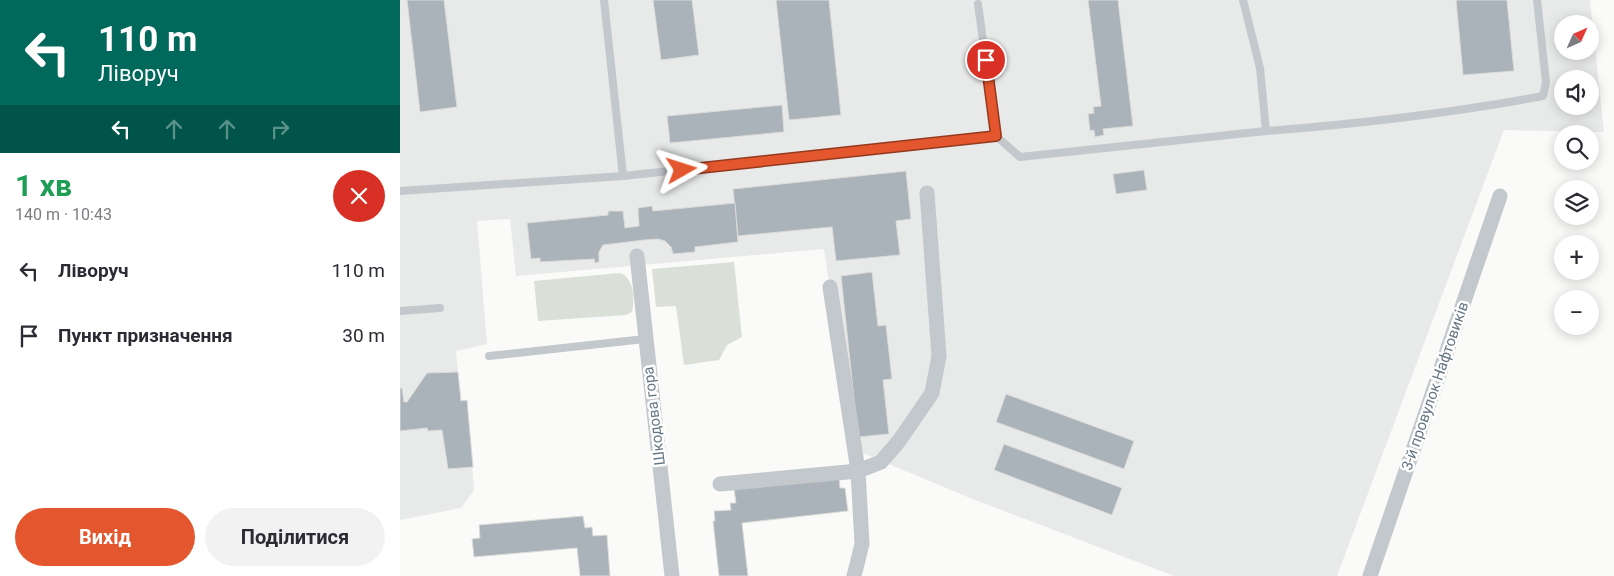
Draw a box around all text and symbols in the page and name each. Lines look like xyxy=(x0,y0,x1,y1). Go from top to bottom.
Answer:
north arrow xyxy=(1554,15,1599,60)
map controls xyxy=(1554,15,1599,335)
text: 110 m xyxy=(98,19,197,60)
icon: left xyxy=(15,20,80,85)
pin xyxy=(965,39,1007,81)
icon: arrive xyxy=(972,46,1000,74)
text: Ліворуч xyxy=(98,61,179,86)
button: sound xyxy=(1554,70,1599,115)
icon: left xyxy=(107,115,135,143)
icon: ahead xyxy=(160,115,188,143)
icon: ahead xyxy=(213,115,241,143)
icon: right xyxy=(266,115,294,143)
button: search xyxy=(1554,125,1599,170)
position arrow xyxy=(655,143,707,195)
text: 1 хв xyxy=(15,168,72,203)
button: close xyxy=(333,170,385,222)
button: layers xyxy=(1554,180,1599,225)
text: 140 m · 10:43 xyxy=(15,205,112,224)
button: + xyxy=(1554,235,1599,280)
icon: left xyxy=(15,257,43,285)
text: Ліворуч xyxy=(58,259,129,282)
text: 110 m xyxy=(332,259,385,282)
button: − xyxy=(1554,290,1599,335)
street label: 3-й провулок Нафтовиків xyxy=(1398,299,1472,473)
icon: arrive xyxy=(15,322,43,350)
text: Пункт призначення xyxy=(58,324,233,347)
text: 30 m xyxy=(342,324,385,347)
street label: Шкодова гора xyxy=(639,366,669,466)
button: Вихід xyxy=(15,508,195,566)
button: Поділитися xyxy=(205,508,385,566)

